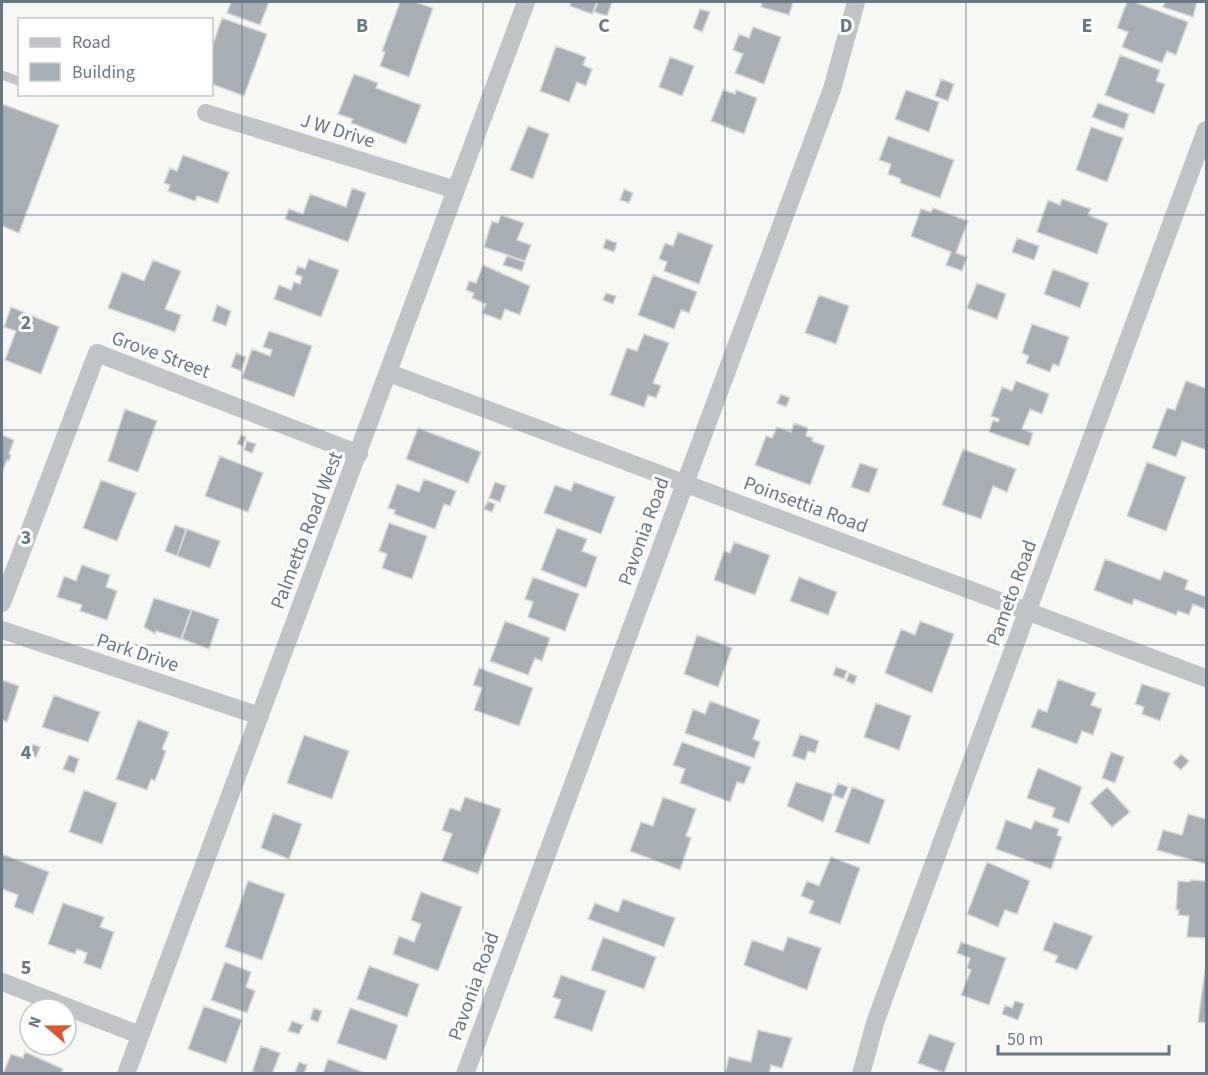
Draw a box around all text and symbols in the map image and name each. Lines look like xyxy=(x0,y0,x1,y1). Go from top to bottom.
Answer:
text: B xyxy=(356,12,368,40)
text: C xyxy=(598,12,610,40)
text: D xyxy=(840,12,852,40)
text: E xyxy=(1082,12,1092,40)
legend xyxy=(18,18,213,96)
text: Road xyxy=(72,30,111,55)
text: Building xyxy=(72,60,135,85)
street label: J W Drive xyxy=(297,106,379,156)
text: 2 xyxy=(21,309,31,337)
street label: Grove Street xyxy=(107,324,214,386)
street label: Palmetto Road West xyxy=(264,447,350,613)
street label: Poinsettia Road xyxy=(739,469,872,540)
street label: Pavonia Road xyxy=(611,473,677,589)
text: 3 xyxy=(21,524,31,552)
street label: Pameto Road xyxy=(980,536,1044,650)
street label: Park Drive xyxy=(93,627,182,679)
text: 4 xyxy=(21,739,32,767)
street label: Pavonia Road xyxy=(441,928,507,1044)
text: 5 xyxy=(21,954,31,982)
north arrow xyxy=(18,997,78,1057)
text: N xyxy=(23,1013,47,1031)
scale bar xyxy=(998,1018,1169,1056)
text: 50 m xyxy=(1007,1027,1043,1052)

